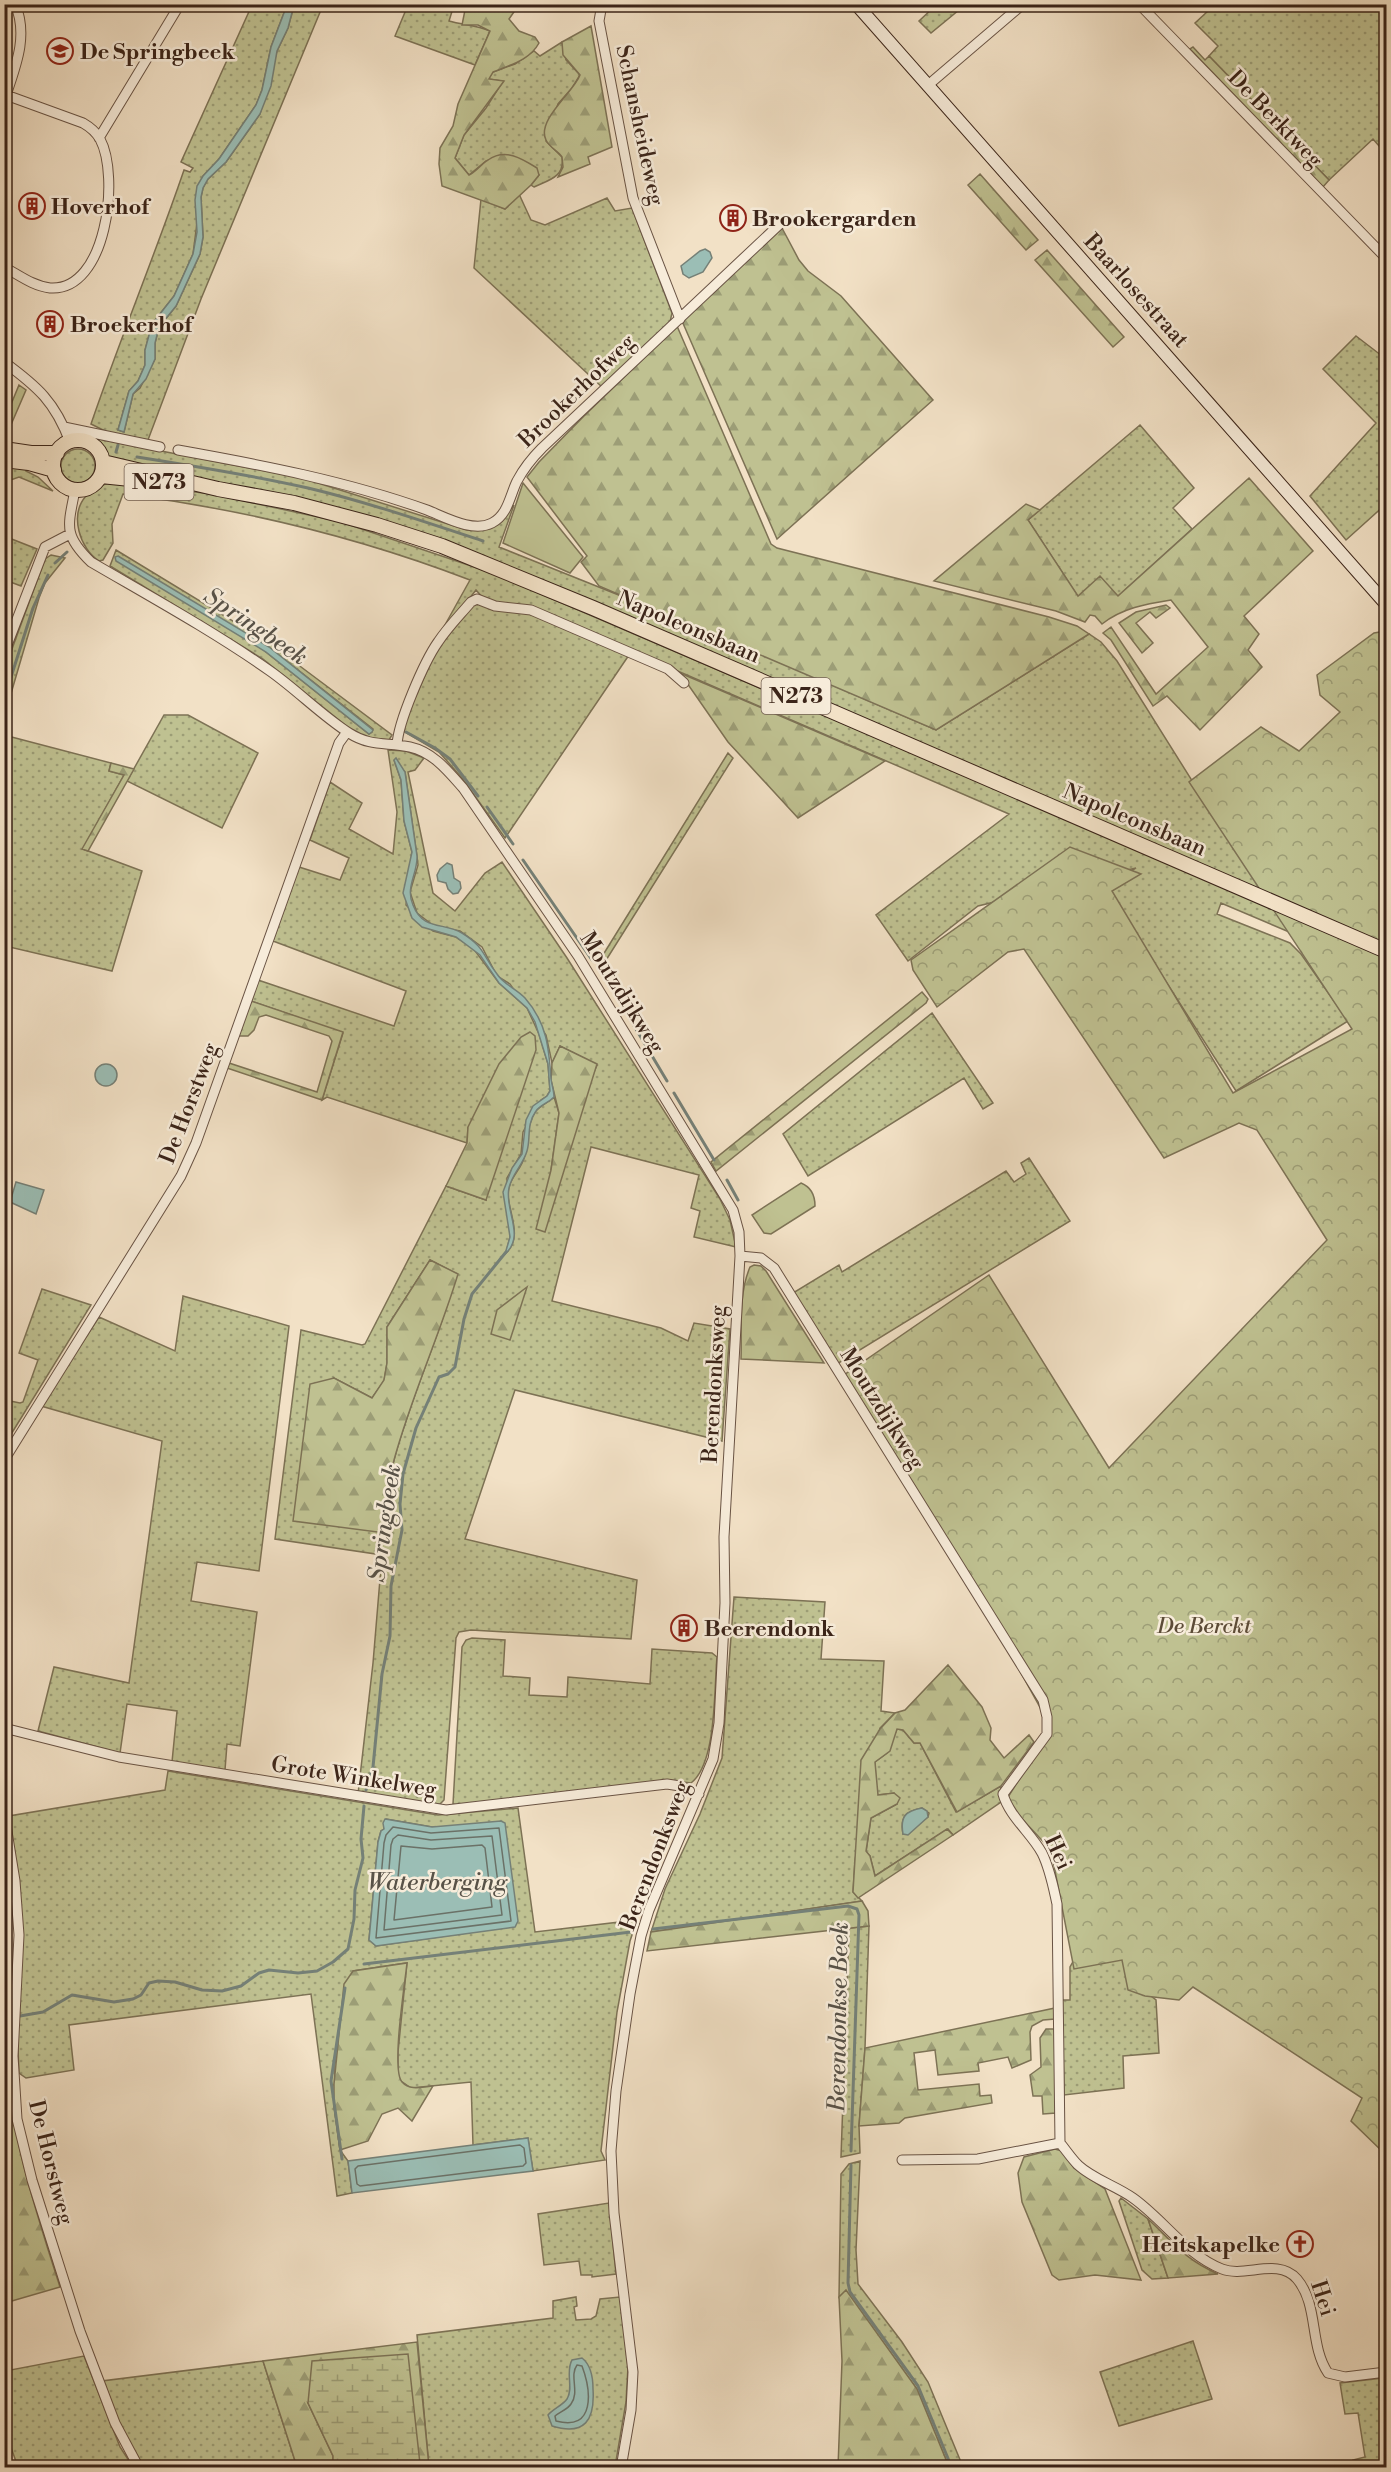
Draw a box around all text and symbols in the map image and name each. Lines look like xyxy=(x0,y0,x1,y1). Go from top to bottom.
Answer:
school or university icon: De Springbeek xyxy=(45,36,75,66)
place label: De Springbeek xyxy=(80,39,235,66)
street label: Schansheideweg xyxy=(609,43,670,209)
street label: De Berktweg xyxy=(1222,65,1329,174)
building icon: Hoverhof xyxy=(17,191,47,221)
place label: Hoverhof xyxy=(51,194,152,221)
building icon: Brookergarden xyxy=(718,203,748,233)
place label: Brookergarden xyxy=(752,206,917,233)
street label: Baarlosestraat xyxy=(1077,228,1194,354)
building icon: Broekerhof xyxy=(35,309,65,339)
place label: Broekerhof xyxy=(70,312,195,339)
street label: Brookerhofweg xyxy=(512,328,641,454)
road number: N273 xyxy=(124,464,194,500)
water label: Springbeek xyxy=(198,581,313,672)
street label: Napoleonsbaan xyxy=(613,585,764,670)
road number: N273 xyxy=(762,678,830,714)
street label: Napoleonsbaan xyxy=(1059,778,1210,863)
street label: Moutzdijkweg xyxy=(574,927,670,1059)
street label: De Horstweg xyxy=(154,1039,225,1168)
street label: Berendonksweg xyxy=(697,1304,732,1465)
street label: Moutzdijkweg xyxy=(834,1343,930,1475)
water label: Springbeek xyxy=(362,1462,408,1584)
building icon: Beerendonk xyxy=(669,1613,699,1643)
park label: De Berckt xyxy=(1156,1613,1252,1640)
place label: Beerendonk xyxy=(704,1616,835,1643)
street label: Grote Winkelweg xyxy=(269,1751,439,1804)
street label: Berendonksweg xyxy=(614,1776,697,1935)
street label: Hei xyxy=(1038,1831,1077,1875)
water label: Waterberging xyxy=(367,1868,508,1898)
water label: Berendonkse Beek xyxy=(822,1922,856,2113)
street label: De Horstweg xyxy=(22,2097,79,2228)
church icon: Heitskapelke xyxy=(1285,2229,1315,2259)
place label: Heitskapelke xyxy=(1142,2232,1280,2259)
street label: Hei xyxy=(1304,2277,1341,2320)

